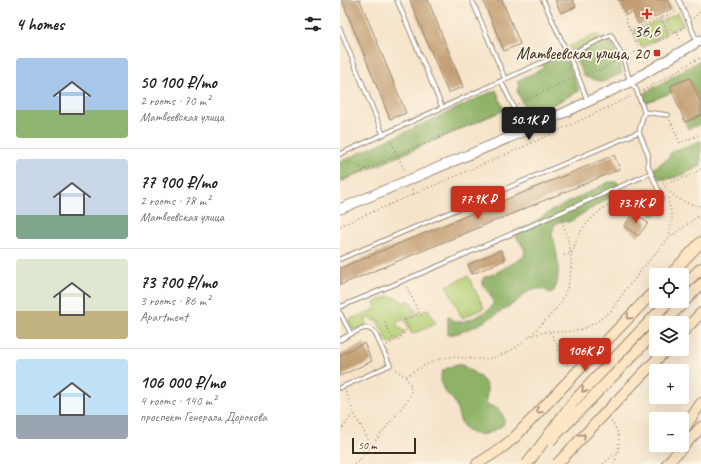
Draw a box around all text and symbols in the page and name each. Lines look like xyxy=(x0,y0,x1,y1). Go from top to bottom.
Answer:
marker: 36,6 xyxy=(642,9,652,19)
icon: filters xyxy=(302,13,324,35)
text: 4 homes xyxy=(16,14,64,35)
place label: 36,6 xyxy=(634,21,662,42)
place label: Матвеевская улица, 20 xyxy=(516,43,650,64)
marker: Матвеевская улица, 20 xyxy=(652,48,662,58)
text: 50 100 ₽/mo xyxy=(140,72,217,93)
icon: home xyxy=(48,74,96,122)
text: 2 rooms · 70 m² xyxy=(140,93,210,109)
pin: 50.1K ₽ xyxy=(492,107,566,141)
text: Матвеевская улица xyxy=(140,109,224,125)
text: 50.1K ₽ xyxy=(511,112,547,128)
text: 77 900 ₽/mo xyxy=(140,172,217,193)
icon: home xyxy=(48,175,96,223)
pin: 77.9K ₽ xyxy=(441,186,515,220)
pin: 73.7K ₽ xyxy=(599,190,673,224)
text: 77.9K ₽ xyxy=(460,191,496,207)
text: 2 rooms · 78 m² xyxy=(140,193,210,209)
text: 73.7K ₽ xyxy=(618,195,654,211)
text: Матвеевская улица xyxy=(140,209,224,225)
map controls xyxy=(649,268,689,452)
button: locate xyxy=(649,268,689,308)
text: 73 700 ₽/mo xyxy=(140,272,217,293)
icon: home xyxy=(48,275,96,323)
text: 3 rooms · 86 m² xyxy=(140,293,210,309)
text: Apartment xyxy=(140,309,188,325)
one-way arrow xyxy=(626,312,634,320)
button: layers xyxy=(649,316,689,356)
pin: 106K ₽ xyxy=(552,338,618,372)
text: 106K ₽ xyxy=(568,343,602,359)
button: + xyxy=(649,364,689,404)
text: 106 000 ₽/mo xyxy=(140,372,225,393)
icon: home xyxy=(48,375,96,423)
one-way arrow xyxy=(581,385,589,393)
text: 4 rooms · 140 m² xyxy=(140,393,216,409)
one-way arrow xyxy=(536,406,544,414)
text: проспект Генерала Дорохова xyxy=(140,409,267,425)
button: − xyxy=(649,412,689,452)
one-way arrow xyxy=(579,433,586,441)
scale bar xyxy=(352,436,416,455)
text: 50 m xyxy=(358,438,377,452)

